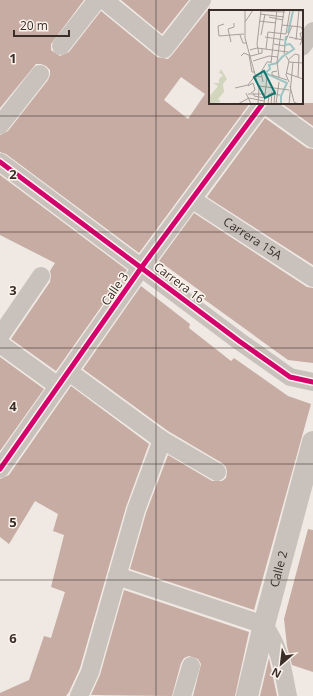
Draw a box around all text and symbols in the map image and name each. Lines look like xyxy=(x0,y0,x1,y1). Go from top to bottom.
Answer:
inset map xyxy=(209,10,303,104)
scale bar xyxy=(14,12,69,38)
text: 20 m xyxy=(20,17,48,34)
text: 1 xyxy=(9,49,17,67)
text: 2 xyxy=(9,165,17,183)
street label: Carrera 15A xyxy=(220,213,286,264)
street label: Carrera 16 xyxy=(151,258,208,307)
street label: Calle 3 xyxy=(97,269,132,309)
text: 3 xyxy=(9,281,17,299)
text: 4 xyxy=(9,397,17,415)
text: 5 xyxy=(9,513,17,531)
street label: Calle 2 xyxy=(266,549,292,589)
text: 6 xyxy=(9,629,17,647)
north arrow xyxy=(261,644,301,684)
text: N xyxy=(269,665,284,682)

